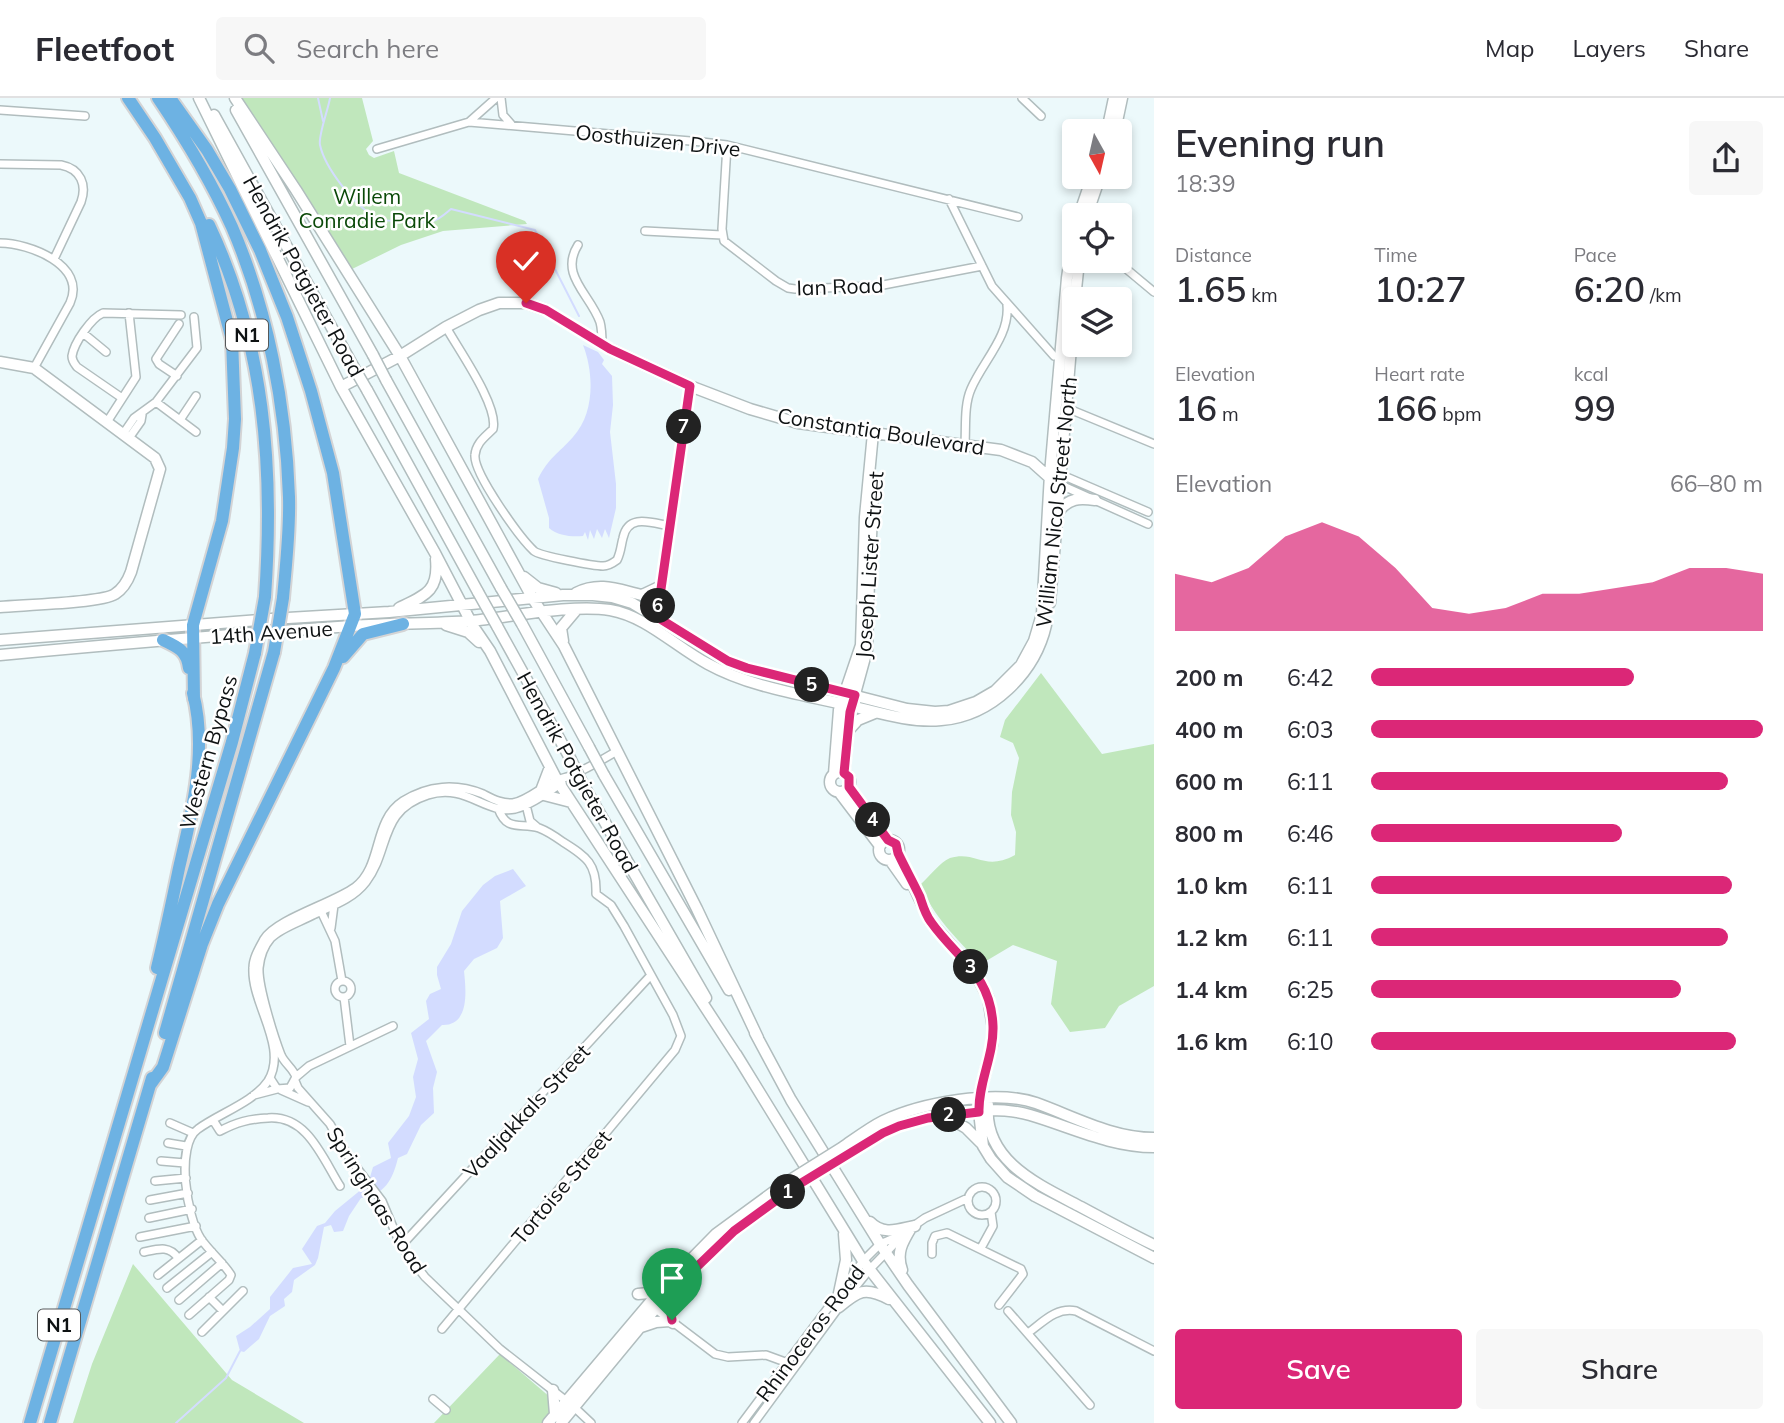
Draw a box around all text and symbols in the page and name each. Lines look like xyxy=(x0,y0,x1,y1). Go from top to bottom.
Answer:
search box xyxy=(216,17,706,80)
text: Fleetfoot xyxy=(35,28,174,69)
icon: search xyxy=(240,29,278,67)
text: Search here xyxy=(296,32,439,65)
text: Map xyxy=(1485,33,1534,63)
text: Layers xyxy=(1572,33,1646,63)
text: Share xyxy=(1684,33,1749,63)
street label: Oosthuizen Drive xyxy=(574,118,742,162)
north arrow xyxy=(1062,119,1132,189)
map controls xyxy=(1062,119,1132,357)
text: Evening run xyxy=(1175,119,1385,167)
button: share xyxy=(1689,121,1763,195)
text: 18:39 xyxy=(1175,169,1235,198)
street label: Hendrik Potgieter Road xyxy=(238,171,370,381)
park label: Willem Conradie Park xyxy=(299,183,436,233)
button: locate xyxy=(1062,203,1132,273)
pin xyxy=(496,231,556,303)
icon: check xyxy=(507,242,545,280)
text: Distance xyxy=(1175,243,1252,267)
text: Time xyxy=(1374,243,1417,267)
text: Pace xyxy=(1574,243,1617,267)
text: 1.65 xyxy=(1175,267,1246,311)
text: 10:27 xyxy=(1374,267,1467,311)
text: 6:20 xyxy=(1574,267,1645,311)
street label: Ian Road xyxy=(796,271,884,301)
text: km xyxy=(1246,283,1278,307)
text: /km xyxy=(1645,283,1682,307)
button: layers xyxy=(1062,287,1132,357)
road number: N1 xyxy=(226,319,268,350)
text: Elevation xyxy=(1175,362,1255,386)
text: Heart rate xyxy=(1374,362,1465,386)
text: kcal xyxy=(1574,362,1608,386)
street label: William Nicol Street North xyxy=(1030,375,1082,629)
text: 16 xyxy=(1175,386,1217,430)
text: 166 xyxy=(1374,386,1437,430)
text: 99 xyxy=(1574,386,1616,430)
street label: Constantia Boulevard xyxy=(776,402,986,460)
text: m xyxy=(1217,402,1239,426)
text: bpm xyxy=(1437,402,1482,426)
pin: 7 xyxy=(666,410,702,444)
text: 7 xyxy=(678,414,689,438)
text: Elevation xyxy=(1175,469,1272,498)
text: 66–80 m xyxy=(1670,469,1763,498)
street label: Joseph Lister Street xyxy=(849,470,889,660)
pin: 6 xyxy=(640,588,676,624)
text: 6 xyxy=(652,593,663,617)
street label: 14th Avenue xyxy=(208,615,334,649)
text: 200 m xyxy=(1175,663,1243,692)
text: 6:42 xyxy=(1287,663,1334,692)
street label: Hendrik Potgieter Road xyxy=(512,667,644,877)
pin: 5 xyxy=(794,668,830,702)
street label: Western Bypass xyxy=(174,672,242,832)
text: 5 xyxy=(806,672,817,696)
text: 400 m xyxy=(1175,715,1243,744)
text: 6:03 xyxy=(1287,715,1334,744)
text: 600 m xyxy=(1175,767,1243,796)
text: 6:11 xyxy=(1287,767,1334,796)
pin: 4 xyxy=(856,802,890,838)
text: 4 xyxy=(867,807,878,831)
text: 800 m xyxy=(1175,819,1243,848)
text: 6:46 xyxy=(1287,819,1334,848)
text: 1.0 km xyxy=(1175,871,1248,900)
text: 6:11 xyxy=(1287,871,1334,900)
text: 1.2 km xyxy=(1175,923,1248,952)
text: 6:11 xyxy=(1287,923,1334,952)
pin: 3 xyxy=(954,950,988,984)
text: 3 xyxy=(965,954,976,978)
text: 1.4 km xyxy=(1175,975,1248,1004)
text: 6:25 xyxy=(1287,975,1334,1004)
text: 1.6 km xyxy=(1175,1027,1248,1056)
text: 6:10 xyxy=(1287,1027,1334,1056)
street label: Vaaljakkals Street xyxy=(457,1038,595,1184)
pin: 2 xyxy=(932,1098,967,1132)
text: 2 xyxy=(943,1102,954,1126)
street label: Springhaas Road xyxy=(321,1122,433,1278)
street label: Tortoise Street xyxy=(506,1125,616,1249)
pin: 1 xyxy=(770,1174,806,1210)
text: 1 xyxy=(782,1179,793,1203)
pin xyxy=(642,1248,702,1320)
icon: arrive xyxy=(653,1259,691,1297)
street label: Rhinoceros Road xyxy=(750,1259,870,1407)
road number: N1 xyxy=(38,1310,80,1340)
button: Save xyxy=(1175,1329,1462,1409)
button: Share xyxy=(1476,1329,1763,1409)

